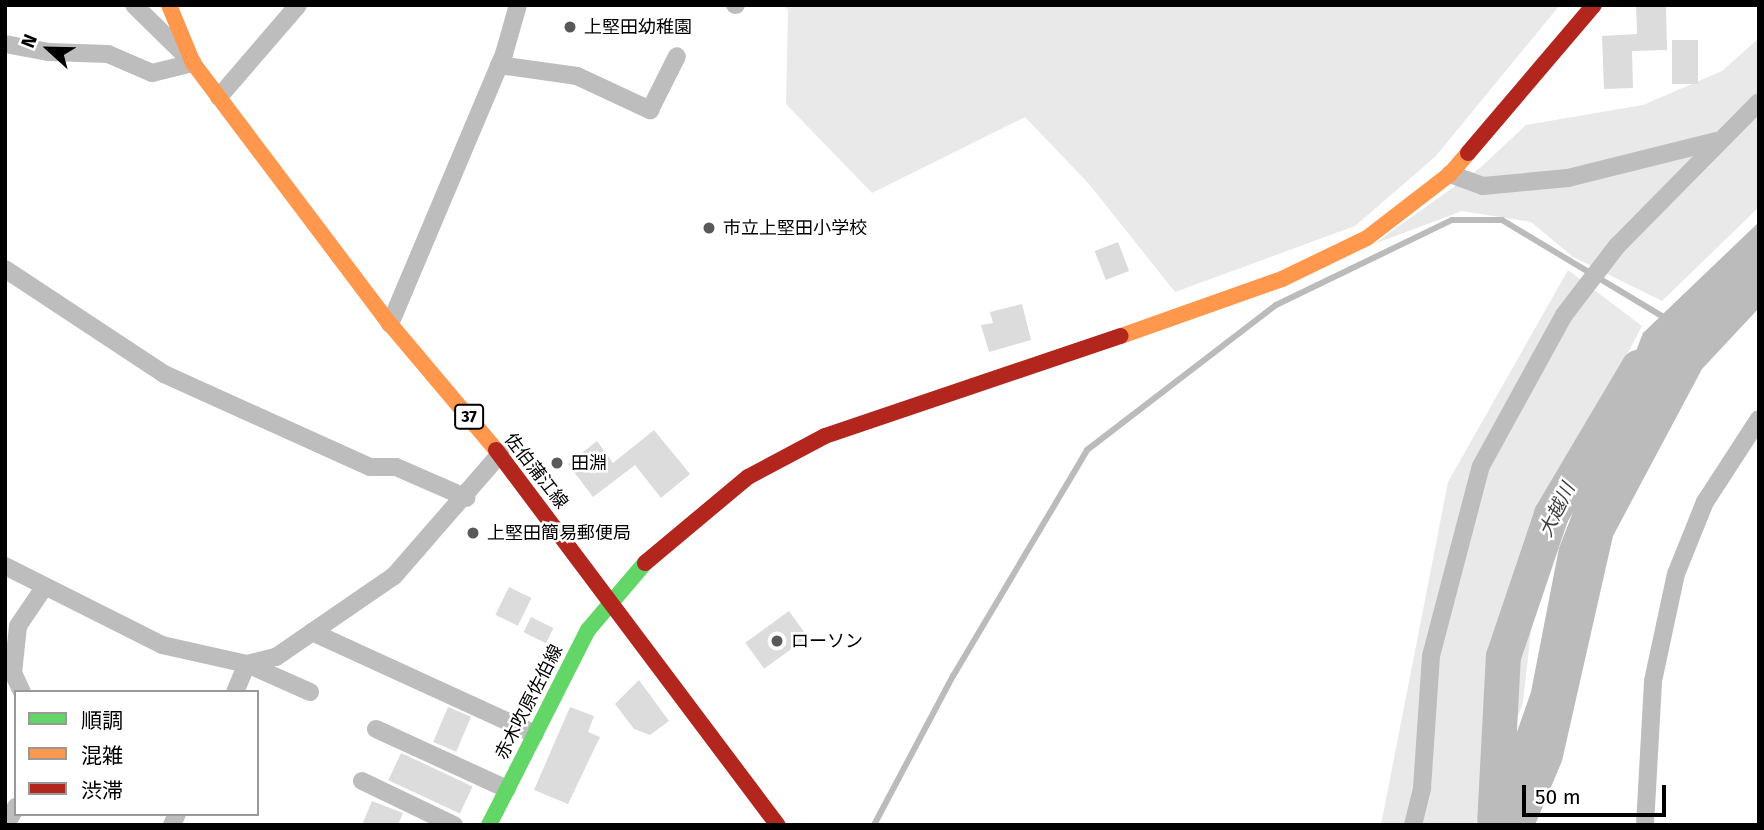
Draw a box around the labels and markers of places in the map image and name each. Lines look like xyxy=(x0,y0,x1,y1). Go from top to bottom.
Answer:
place label: 上堅田幼稚園 xyxy=(584,16,692,38)
marker: 上堅田幼稚園 xyxy=(562,19,578,35)
place label: 市立上堅田小学校 xyxy=(723,217,867,239)
marker: 市立上堅田小学校 xyxy=(701,220,717,236)
place label: 田淵 xyxy=(571,452,607,474)
marker: 田淵 xyxy=(549,455,565,471)
place label: 上堅田簡易郵便局 xyxy=(487,522,631,544)
marker: 上堅田簡易郵便局 xyxy=(465,525,481,541)
place label: ローソン xyxy=(791,630,863,652)
marker: ローソン xyxy=(769,633,785,649)

